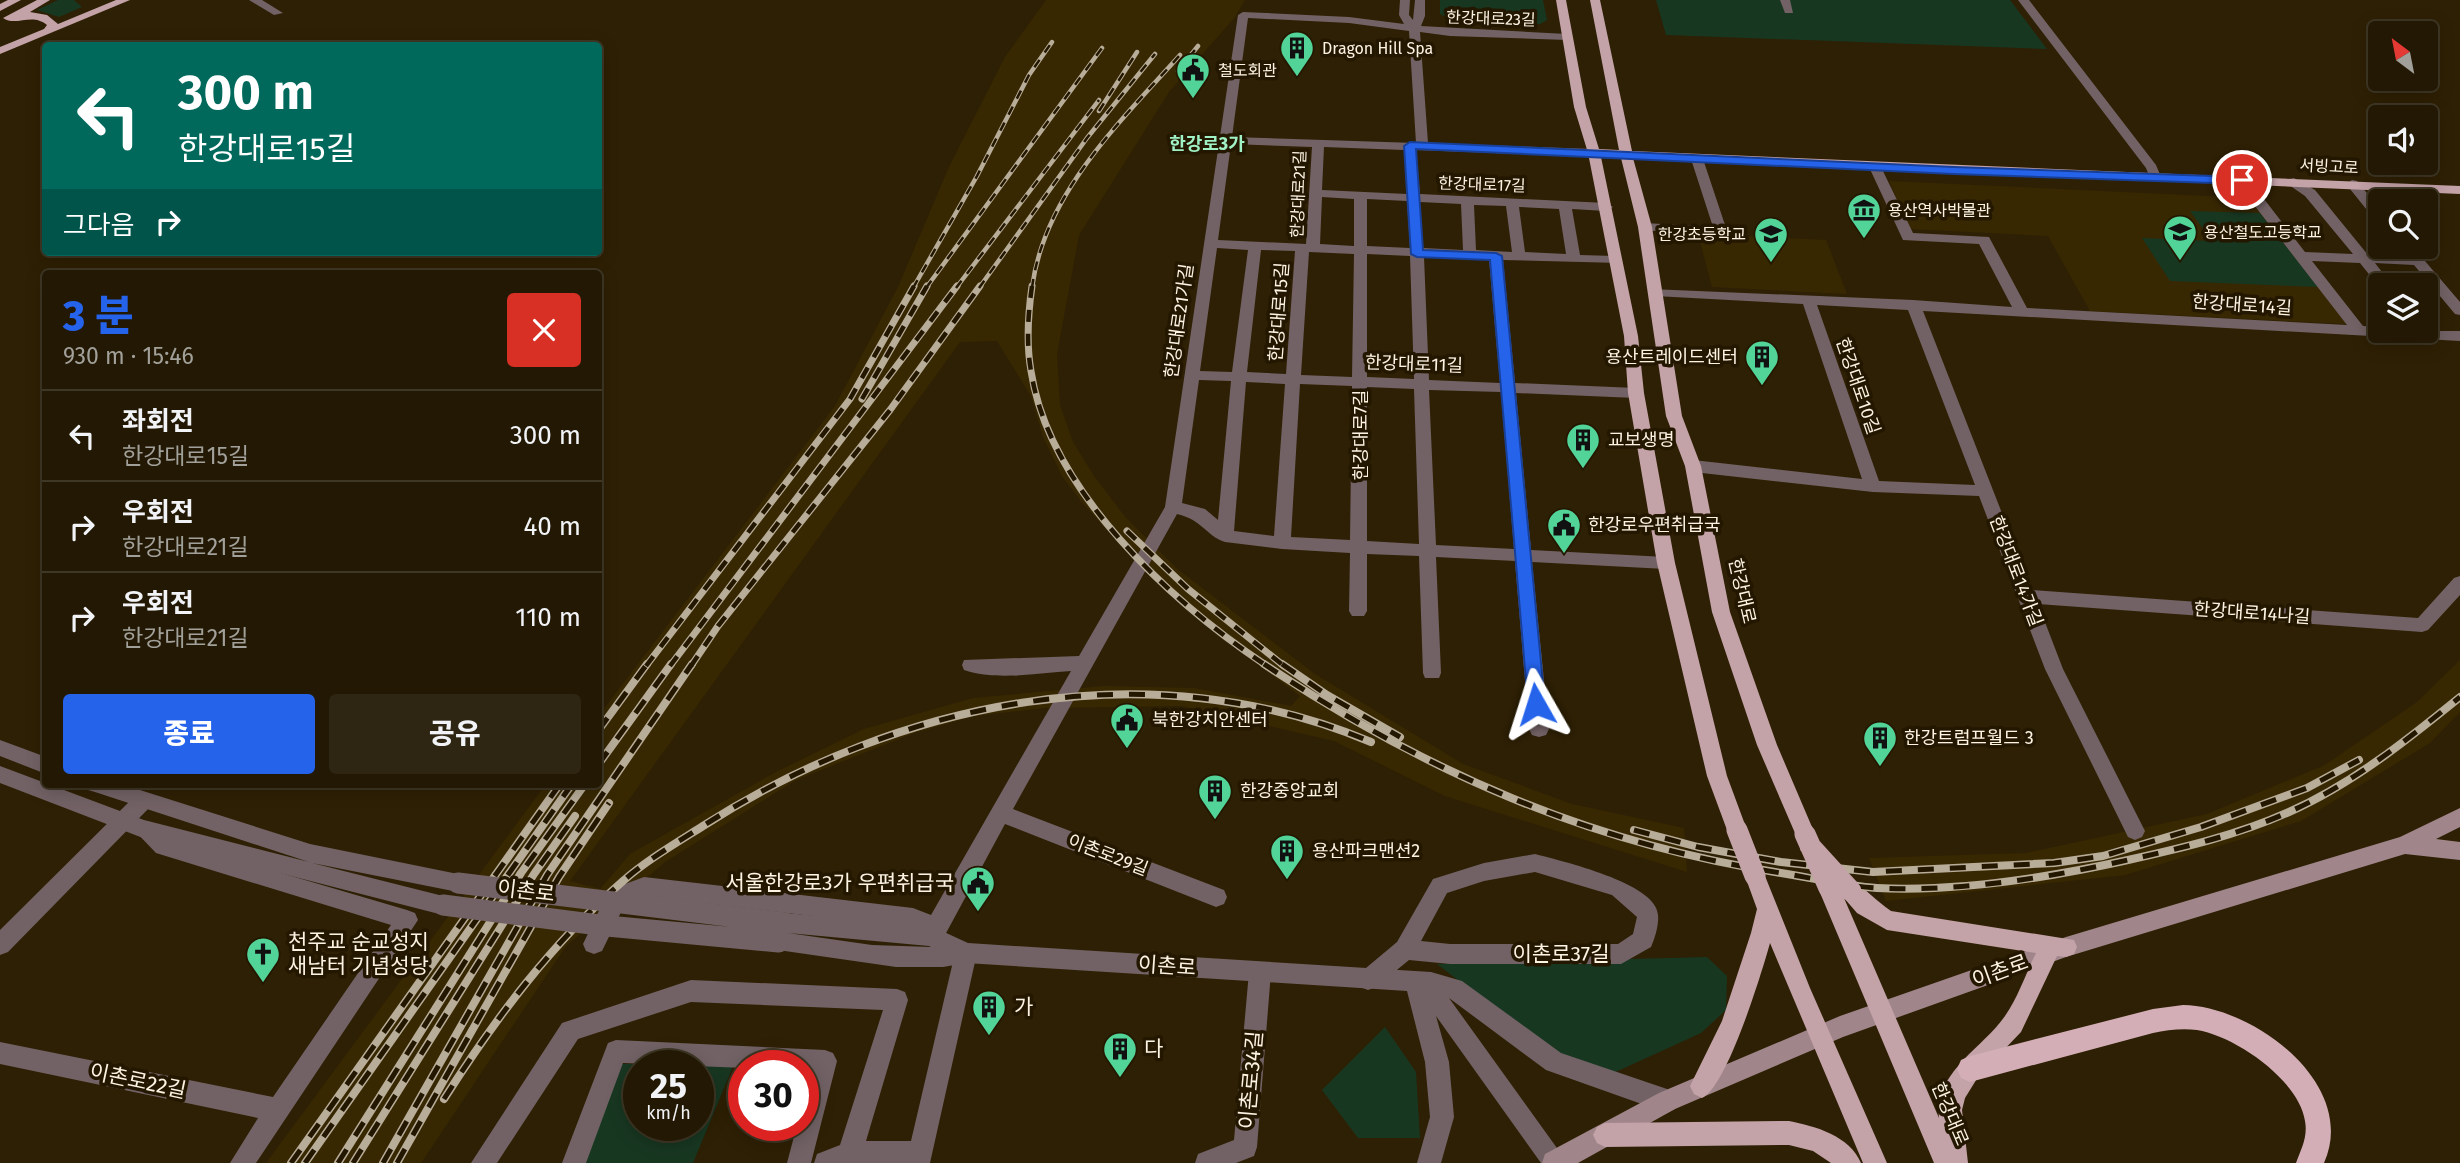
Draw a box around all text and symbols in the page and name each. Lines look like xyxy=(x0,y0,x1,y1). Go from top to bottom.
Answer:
street label: 한강대로23길 xyxy=(1446,7,1536,30)
north arrow xyxy=(2368,21,2438,91)
map controls xyxy=(2368,21,2438,343)
building icon: Dragon Hill Spa xyxy=(1278,29,1316,78)
place label: Dragon Hill Spa xyxy=(1322,39,1433,58)
public building icon: 철도회관 xyxy=(1174,51,1212,100)
place label: 철도회관 xyxy=(1218,61,1277,80)
text: 300 m xyxy=(178,63,314,122)
icon: left xyxy=(63,70,154,161)
button: sound xyxy=(2368,105,2438,175)
text: 한강대로15길 xyxy=(178,130,355,168)
district label: 한강로3가 xyxy=(1169,133,1245,155)
street label: 한강대로21길 xyxy=(1287,150,1310,238)
pin xyxy=(2212,150,2272,210)
street label: 서빙고로 xyxy=(2299,155,2359,178)
icon: arrive xyxy=(2223,161,2261,199)
street label: 한강대로17길 xyxy=(1438,173,1526,196)
button: search xyxy=(2368,189,2438,259)
museum icon: 용산역사박물관 xyxy=(1845,191,1883,240)
place label: 용산역사박물관 xyxy=(1888,201,1991,220)
icon: right xyxy=(149,203,187,241)
text: 그다음 xyxy=(63,210,135,241)
school or university icon: 용산철도고등학교 xyxy=(2161,213,2199,262)
school or university icon: 한강초등학교 xyxy=(1752,215,1790,264)
place label: 용산철도고등학교 xyxy=(2204,223,2322,242)
place label: 한강초등학교 xyxy=(1658,225,1746,244)
street label: 한강대로21가길 xyxy=(1160,262,1198,380)
street label: 한강대로15길 xyxy=(1265,262,1293,362)
button: layers xyxy=(2368,273,2438,343)
text: 3 분 xyxy=(63,291,133,341)
street label: 한강대로14길 xyxy=(2191,291,2293,319)
button: close xyxy=(507,293,581,367)
street label: 한강대로10길 xyxy=(1831,335,1885,437)
building icon: 용산트레이드센터 xyxy=(1743,338,1781,387)
text: 930 m · 15:46 xyxy=(63,342,194,370)
place label: 용산트레이드센터 xyxy=(1606,346,1738,368)
street label: 한강대로11길 xyxy=(1365,351,1463,377)
street label: 한강대로7길 xyxy=(1350,390,1372,480)
text: 좌회전 xyxy=(122,406,194,437)
icon: left xyxy=(63,417,101,455)
text: 300 m xyxy=(510,420,581,451)
building icon: 교보생명 xyxy=(1564,421,1602,470)
place label: 교보생명 xyxy=(1608,429,1674,451)
text: 한강대로15길 xyxy=(122,442,249,470)
text: 우회전 xyxy=(122,497,194,528)
public building icon: 한강로우편취급국 xyxy=(1545,506,1583,555)
icon: right xyxy=(63,508,101,546)
text: 40 m xyxy=(523,511,581,542)
street label: 한강대로14가길 xyxy=(1985,513,2047,629)
place label: 한강로우편취급국 xyxy=(1588,514,1720,536)
text: 한강대로21길 xyxy=(122,533,249,561)
street label: 한강대로 xyxy=(1724,556,1760,626)
text: 우회전 xyxy=(122,588,194,619)
street label: 한강대로14나길 xyxy=(2193,598,2311,628)
icon: right xyxy=(63,599,101,637)
text: 110 m xyxy=(515,602,581,633)
text: 한강대로21길 xyxy=(122,624,249,652)
position arrow xyxy=(1499,667,1573,741)
button: 종료 xyxy=(63,694,315,774)
button: 공유 xyxy=(329,694,581,774)
public building icon: 북한강치안센터 xyxy=(1108,701,1146,750)
place label: 북한강치안센터 xyxy=(1152,709,1268,731)
building icon: 한강트럼프월드 3 xyxy=(1861,719,1899,768)
place label: 한강트럼프월드 3 xyxy=(1904,727,2034,749)
building icon: 한강중앙교회 xyxy=(1196,772,1234,821)
place label: 한강중앙교회 xyxy=(1240,780,1339,802)
street label: 이촌로29길 xyxy=(1065,830,1151,880)
building icon: 용산파크맨션2 xyxy=(1268,832,1306,881)
place label: 용산파크맨션2 xyxy=(1312,840,1420,862)
public building icon: 서울한강로3가 우편취급국 xyxy=(959,864,997,913)
place label: 서울한강로3가 우편취급국 xyxy=(725,870,954,896)
street label: 이촌로 xyxy=(496,875,556,907)
place label: 천주교 순교성지 새남터 기념성당 xyxy=(288,929,429,979)
church icon: 천주교 순교성지 새남터 기념성당 xyxy=(244,935,282,984)
street label: 이촌로37길 xyxy=(1513,941,1609,967)
street label: 이촌로 xyxy=(1968,949,2032,993)
street label: 이촌로 xyxy=(1137,951,1197,981)
building icon: 가 xyxy=(970,988,1008,1037)
place label: 가 xyxy=(1014,994,1033,1020)
building icon: 다 xyxy=(1101,1030,1139,1079)
street label: 이촌로34길 xyxy=(1234,1030,1268,1130)
place label: 다 xyxy=(1144,1036,1163,1062)
speed limit sign: 30 xyxy=(728,1050,819,1141)
street label: 이촌로22길 xyxy=(87,1058,189,1104)
text: 25 xyxy=(650,1065,687,1107)
street label: 한강대로 xyxy=(1927,1079,1973,1149)
text: km/h xyxy=(646,1102,691,1124)

